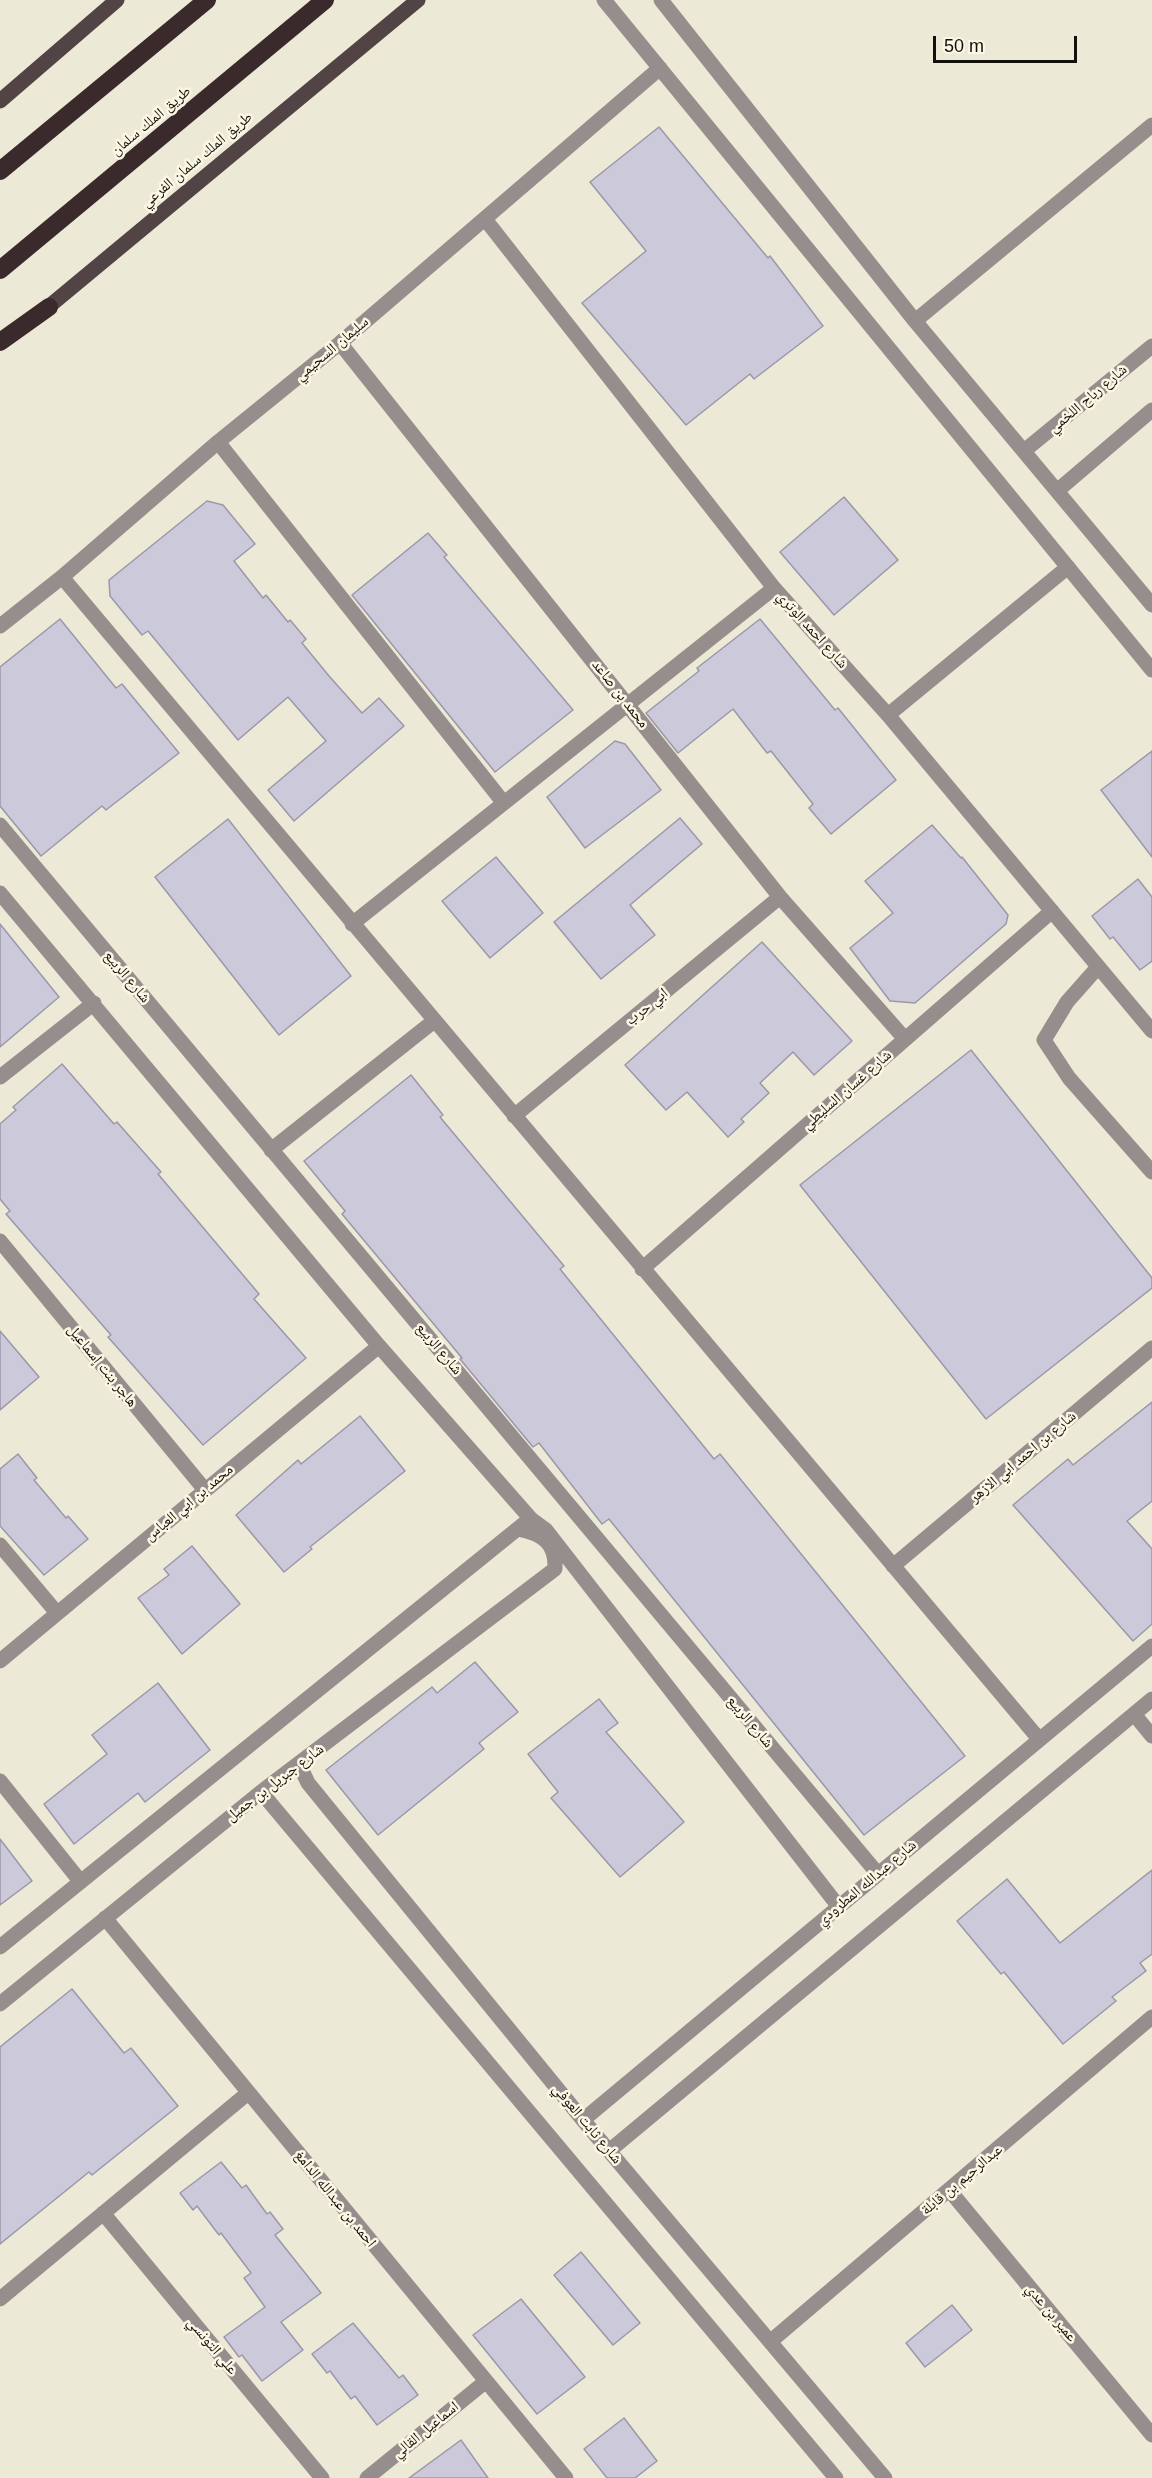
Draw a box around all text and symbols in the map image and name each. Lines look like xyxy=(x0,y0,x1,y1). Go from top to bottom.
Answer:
scale bar xyxy=(936,24,1080,62)
text: 50 m xyxy=(944,36,984,56)
street label: طريق الملك سلمان xyxy=(107,82,195,160)
street label: طريق الملك سلمان الفرعي xyxy=(138,108,256,212)
street label: سليمان السحيمي xyxy=(292,313,372,385)
street label: شارع رباح اللخمي xyxy=(1045,361,1131,437)
street label: شارع احمد الوتري xyxy=(773,588,851,672)
street label: محمد بن صاعد xyxy=(588,656,652,732)
street label: شارع الربيع xyxy=(100,947,154,1007)
street label: ابي حرب xyxy=(622,984,672,1030)
street label: شارع غسان السليطي xyxy=(799,1046,895,1134)
street label: شارع الربيع xyxy=(412,1319,466,1379)
street label: هاجر بنت إسماعيل xyxy=(63,1321,141,1411)
street label: شارع بن احمد ابي الازهر xyxy=(966,1407,1080,1507)
street label: محمد بن ابي العباس xyxy=(141,1461,237,1545)
street label: شارع الربيع xyxy=(723,1692,777,1752)
street label: شارع جبريل بن جميل xyxy=(223,1740,327,1826)
street label: شارع عبدالله المطرودي xyxy=(814,1836,920,1930)
street label: شارع ثابت العوفي xyxy=(548,2080,626,2168)
street label: عبدالرحيم بن قابلة xyxy=(918,2141,1006,2219)
street label: احمد بن عبدالله الدامغ xyxy=(290,2147,380,2251)
street label: عمير بن عدي xyxy=(1021,2280,1081,2346)
street label: علي التونسي xyxy=(183,2314,241,2378)
street label: اسماعيل القالي xyxy=(390,2398,462,2462)

